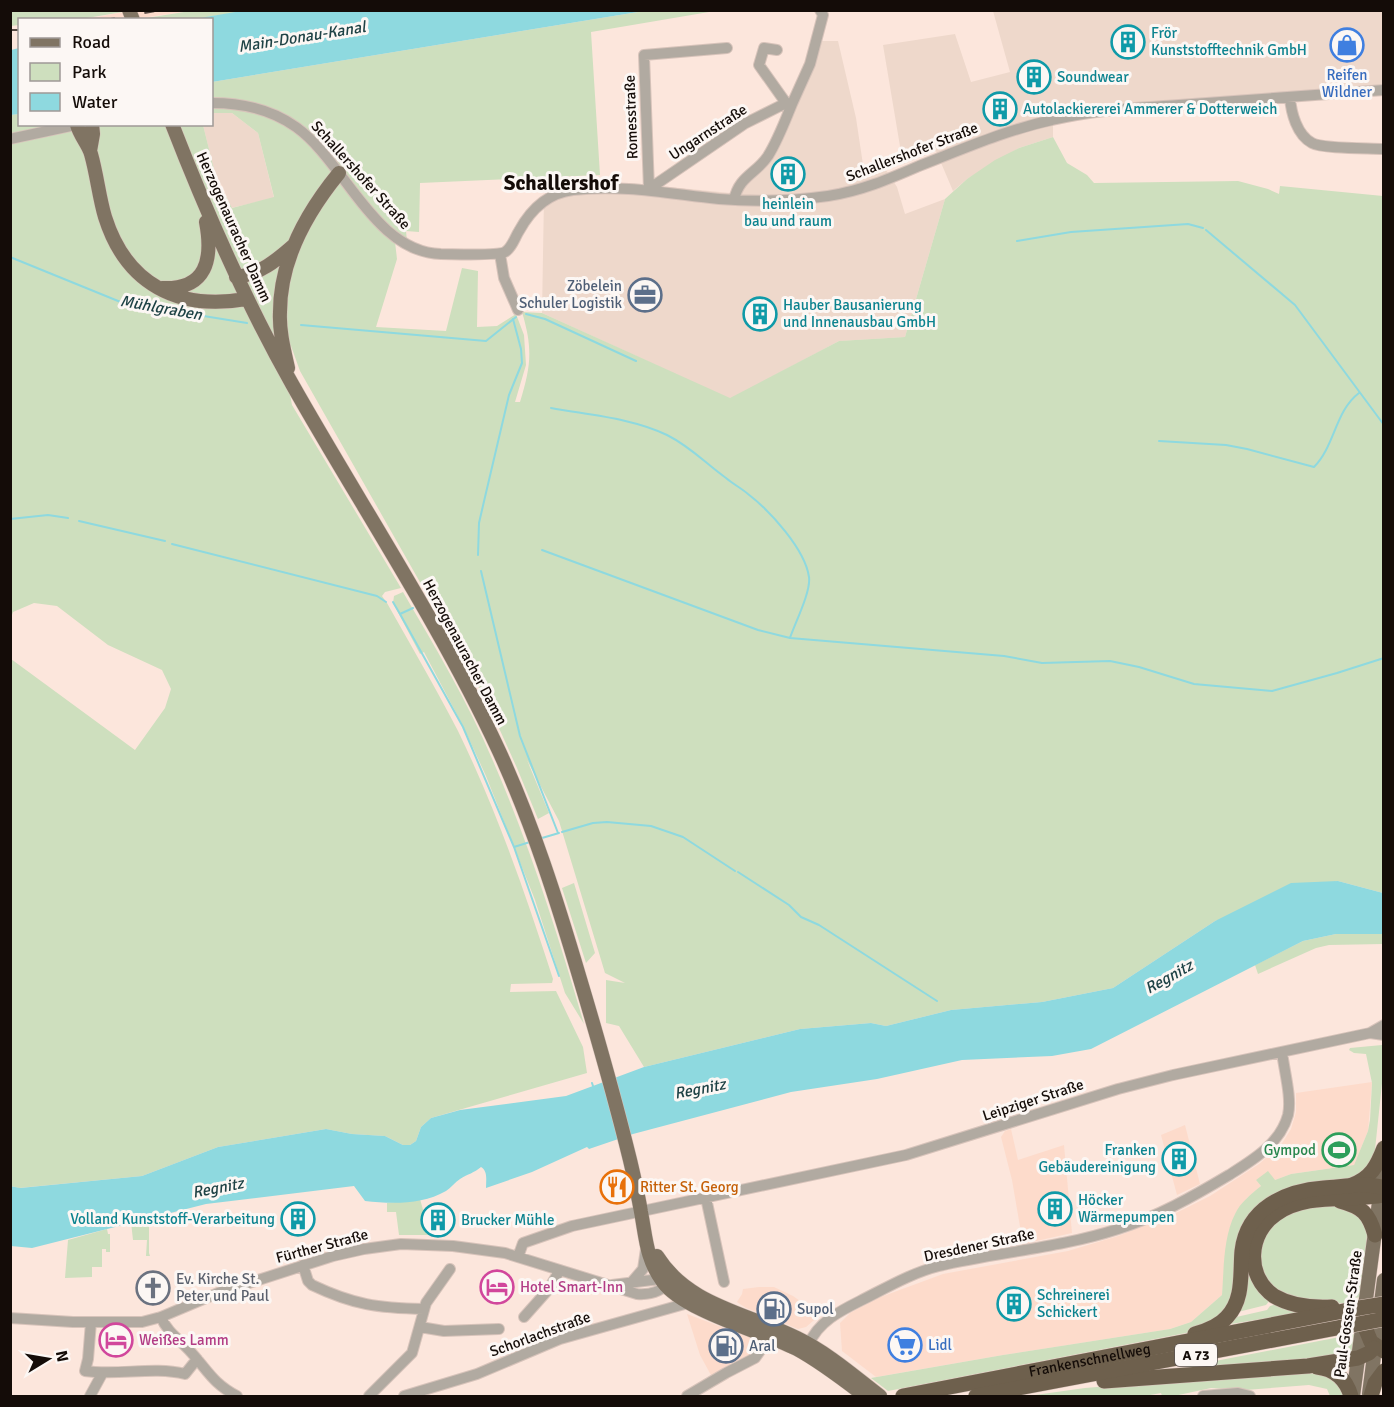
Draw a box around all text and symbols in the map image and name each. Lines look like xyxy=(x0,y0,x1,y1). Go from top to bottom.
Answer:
water label: Main-Donau-Kanal xyxy=(237,17,368,57)
legend xyxy=(18,18,213,126)
building icon: Frör Kunststofftechnik GmbH xyxy=(1110,24,1146,60)
place label: Frör Kunststofftechnik GmbH xyxy=(1151,24,1307,59)
shop icon: Reifen Wildner xyxy=(1329,27,1365,63)
text: Road xyxy=(72,31,111,53)
building icon: Soundwear xyxy=(1016,59,1052,95)
text: Park xyxy=(72,61,107,83)
place label: Reifen Wildner xyxy=(1322,66,1373,101)
place label: Soundwear xyxy=(1057,68,1129,86)
street label: Romesstraße xyxy=(621,75,641,159)
text: Water xyxy=(72,91,118,113)
building icon: Autolackiererei Ammerer & Dotterweich xyxy=(982,91,1018,127)
street label: Ungarnstraße xyxy=(666,100,750,164)
place label: Autolackiererei Ammerer & Dotterweich xyxy=(1023,100,1277,118)
street label: Schallershofer Straße xyxy=(308,117,414,233)
street label: Schallershofer Straße xyxy=(843,119,981,185)
street label: Herzogenauracher Damm xyxy=(193,149,275,305)
building icon: heinlein bau und raum xyxy=(770,156,806,192)
district label: Schallershof xyxy=(504,170,620,196)
place label: heinlein bau und raum xyxy=(744,195,832,230)
place label: Zöbelein Schuler Logistik xyxy=(519,277,622,312)
office icon: Zöbelein Schuler Logistik xyxy=(627,277,663,313)
water label: Mühlgraben xyxy=(119,291,205,325)
building icon: Hauber Bausanierung und Innenausbau GmbH xyxy=(742,296,778,332)
place label: Hauber Bausanierung und Innenausbau GmbH xyxy=(783,296,936,331)
street label: Herzogenauracher Damm xyxy=(419,576,511,728)
water label: Regnitz xyxy=(1141,955,1198,998)
water label: Regnitz xyxy=(673,1074,729,1104)
street label: Leipziger Straße xyxy=(980,1075,1086,1125)
sports icon: Gympod xyxy=(1321,1132,1357,1168)
place label: Franken Gebäudereinigung xyxy=(1038,1141,1156,1176)
building icon: Franken Gebäudereinigung xyxy=(1161,1141,1197,1177)
place label: Gympod xyxy=(1264,1141,1316,1159)
restaurant icon: Ritter St. Georg xyxy=(599,1169,635,1205)
water label: Regnitz xyxy=(191,1173,247,1203)
place label: Ritter St. Georg xyxy=(640,1178,739,1196)
building icon: Höcker Wärmepumpen xyxy=(1037,1191,1073,1227)
place label: Höcker Wärmepumpen xyxy=(1078,1191,1175,1226)
building icon: Volland Kunststoff-Verarbeitung xyxy=(280,1201,316,1237)
building icon: Brucker Mühle xyxy=(420,1202,456,1238)
place label: Volland Kunststoff-Verarbeitung xyxy=(70,1210,275,1228)
place label: Brucker Mühle xyxy=(461,1211,554,1229)
street label: Fürther Straße xyxy=(274,1225,370,1267)
street label: Dresdener Straße xyxy=(922,1225,1036,1265)
street label: Paul-Gossen-Straße xyxy=(1330,1249,1366,1379)
hotel icon: Hotel Smart-Inn xyxy=(479,1269,515,1305)
church icon: Ev. Kirche St. Peter und Paul xyxy=(135,1270,171,1306)
place label: Ev. Kirche St. Peter und Paul xyxy=(176,1270,269,1305)
place label: Hotel Smart-Inn xyxy=(520,1278,623,1296)
building icon: Schreinerei Schickert xyxy=(996,1286,1032,1322)
place label: Schreinerei Schickert xyxy=(1037,1286,1110,1321)
fuel station icon: Supol xyxy=(756,1291,792,1327)
place label: Supol xyxy=(797,1300,834,1318)
street label: Schorlachstraße xyxy=(487,1307,593,1361)
hotel icon: Weißes Lamm xyxy=(98,1322,134,1358)
supermarket icon: Lidl xyxy=(887,1327,923,1363)
fuel station icon: Aral xyxy=(708,1328,744,1364)
north arrow xyxy=(18,1329,78,1389)
place label: Weißes Lamm xyxy=(139,1331,229,1349)
place label: Lidl xyxy=(928,1336,952,1354)
place label: Aral xyxy=(749,1337,776,1355)
street label: Frankenschnellweg xyxy=(1027,1339,1152,1381)
road number: A 73 xyxy=(1175,1344,1217,1366)
text: N xyxy=(51,1349,73,1364)

